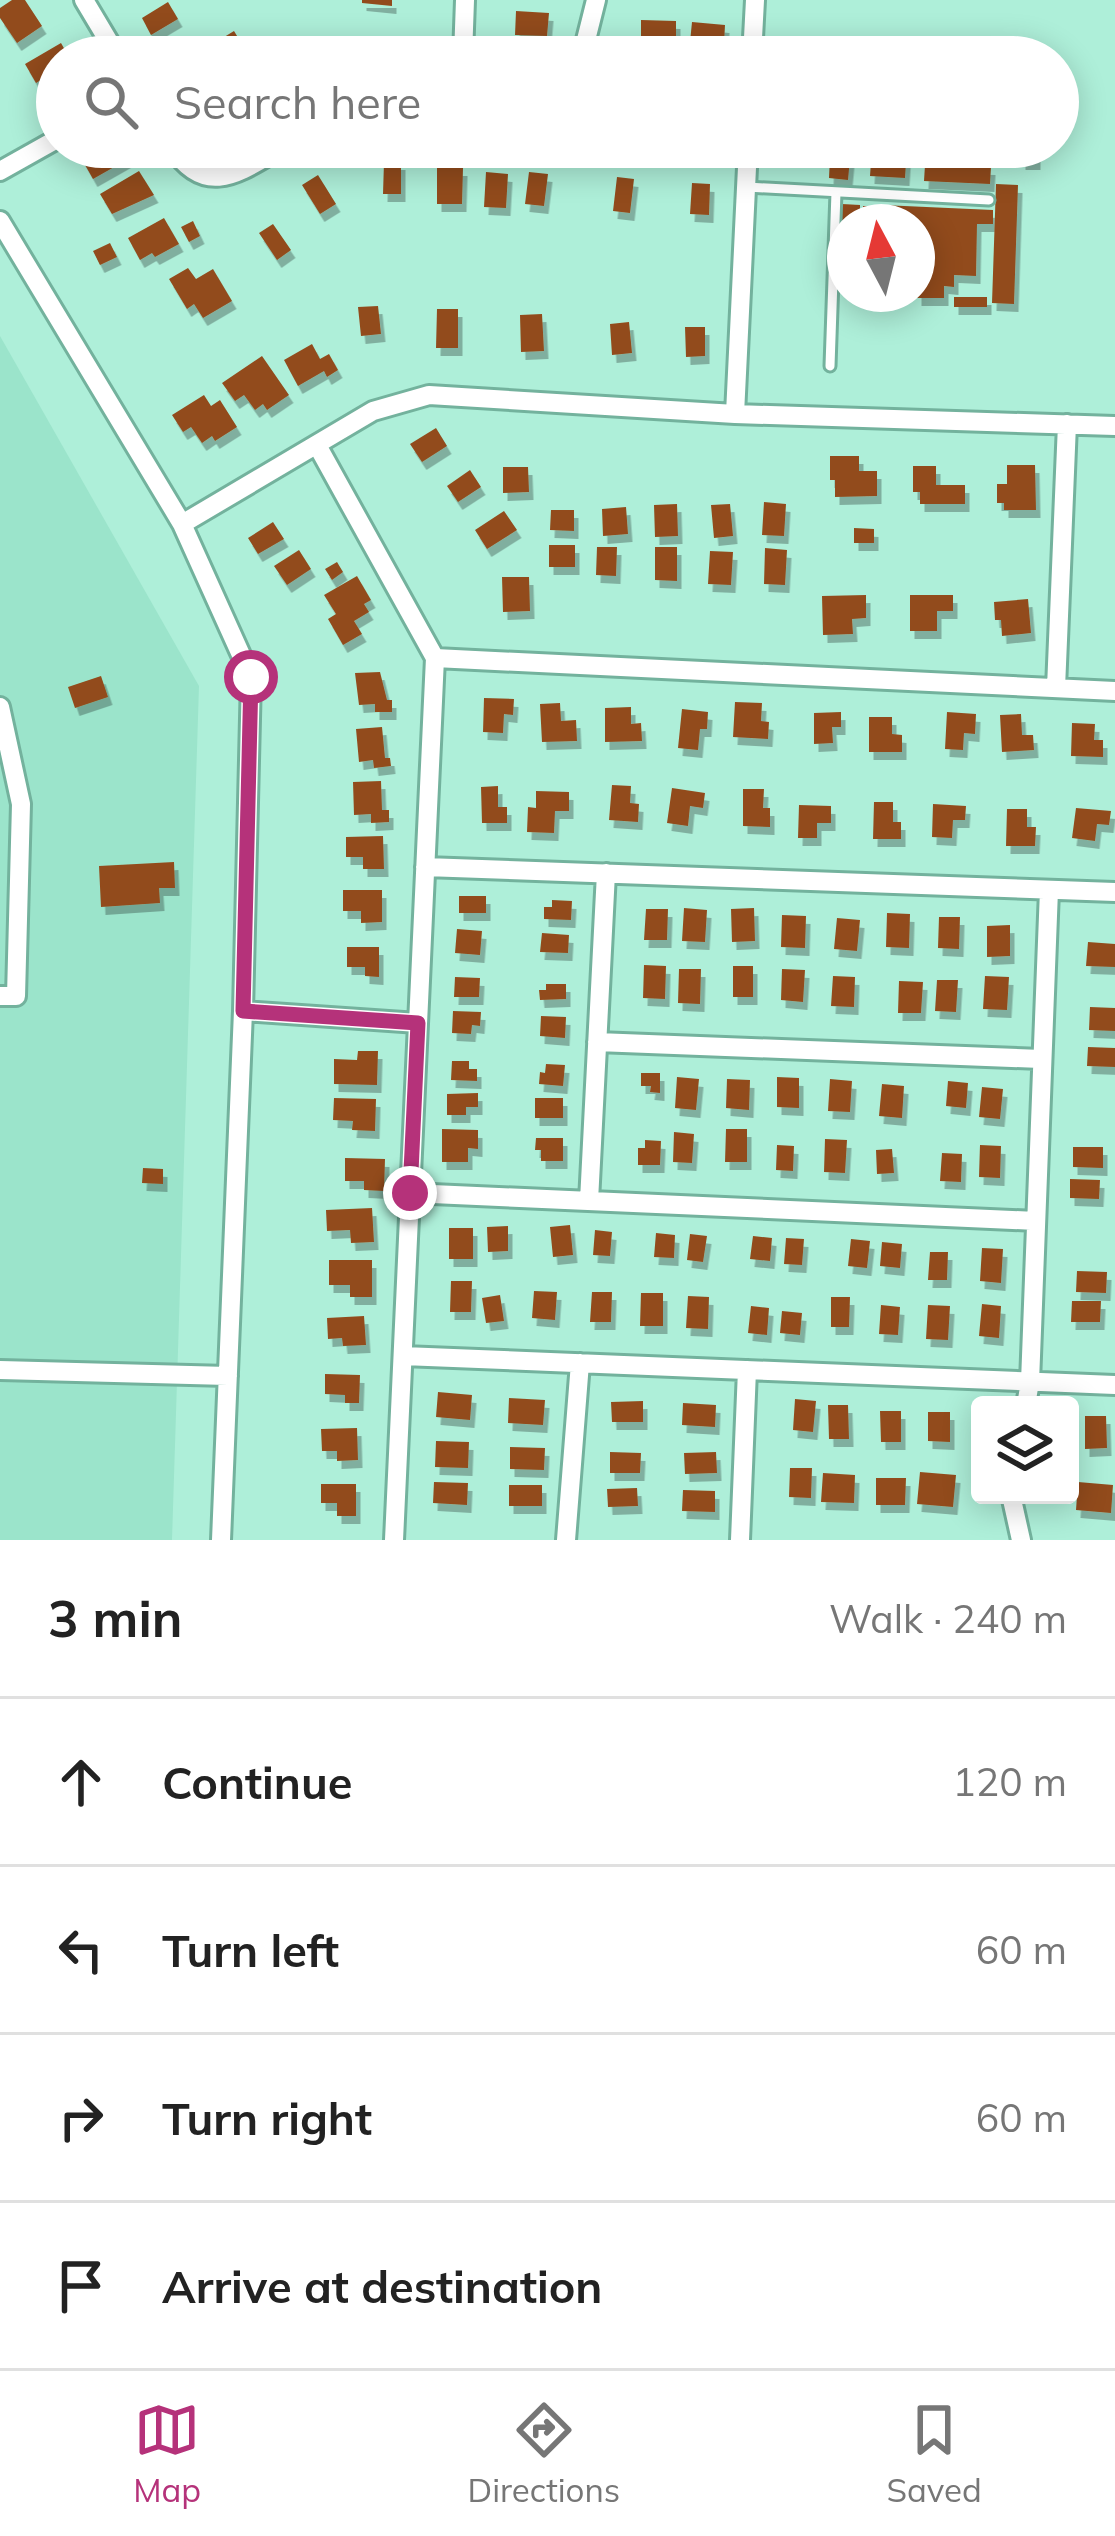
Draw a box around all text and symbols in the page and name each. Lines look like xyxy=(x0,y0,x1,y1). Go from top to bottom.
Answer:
search box xyxy=(36,36,1079,168)
icon: search xyxy=(78,69,144,135)
text: Search here xyxy=(174,74,421,130)
north arrow xyxy=(827,204,935,312)
route start xyxy=(224,650,278,704)
route end xyxy=(383,1166,437,1220)
map controls xyxy=(971,1396,1079,1504)
button: layers xyxy=(971,1396,1079,1504)
text: 3 min xyxy=(48,1586,183,1650)
text: Walk · 240 m xyxy=(829,1594,1067,1643)
icon: ahead xyxy=(48,1749,114,1815)
text: Continue xyxy=(162,1754,352,1810)
text: 120 m xyxy=(952,1757,1067,1806)
icon: left xyxy=(48,1917,114,1983)
text: Turn left xyxy=(162,1922,339,1978)
text: 60 m xyxy=(976,1925,1067,1974)
icon: right xyxy=(48,2085,114,2151)
text: Turn right xyxy=(162,2090,372,2146)
text: 60 m xyxy=(976,2093,1067,2142)
icon: arrive xyxy=(48,2253,114,2319)
text: Arrive at destination xyxy=(162,2258,602,2314)
tab: Map xyxy=(133,2397,201,2510)
tab: Directions xyxy=(468,2397,620,2510)
tab: Saved xyxy=(887,2397,982,2510)

